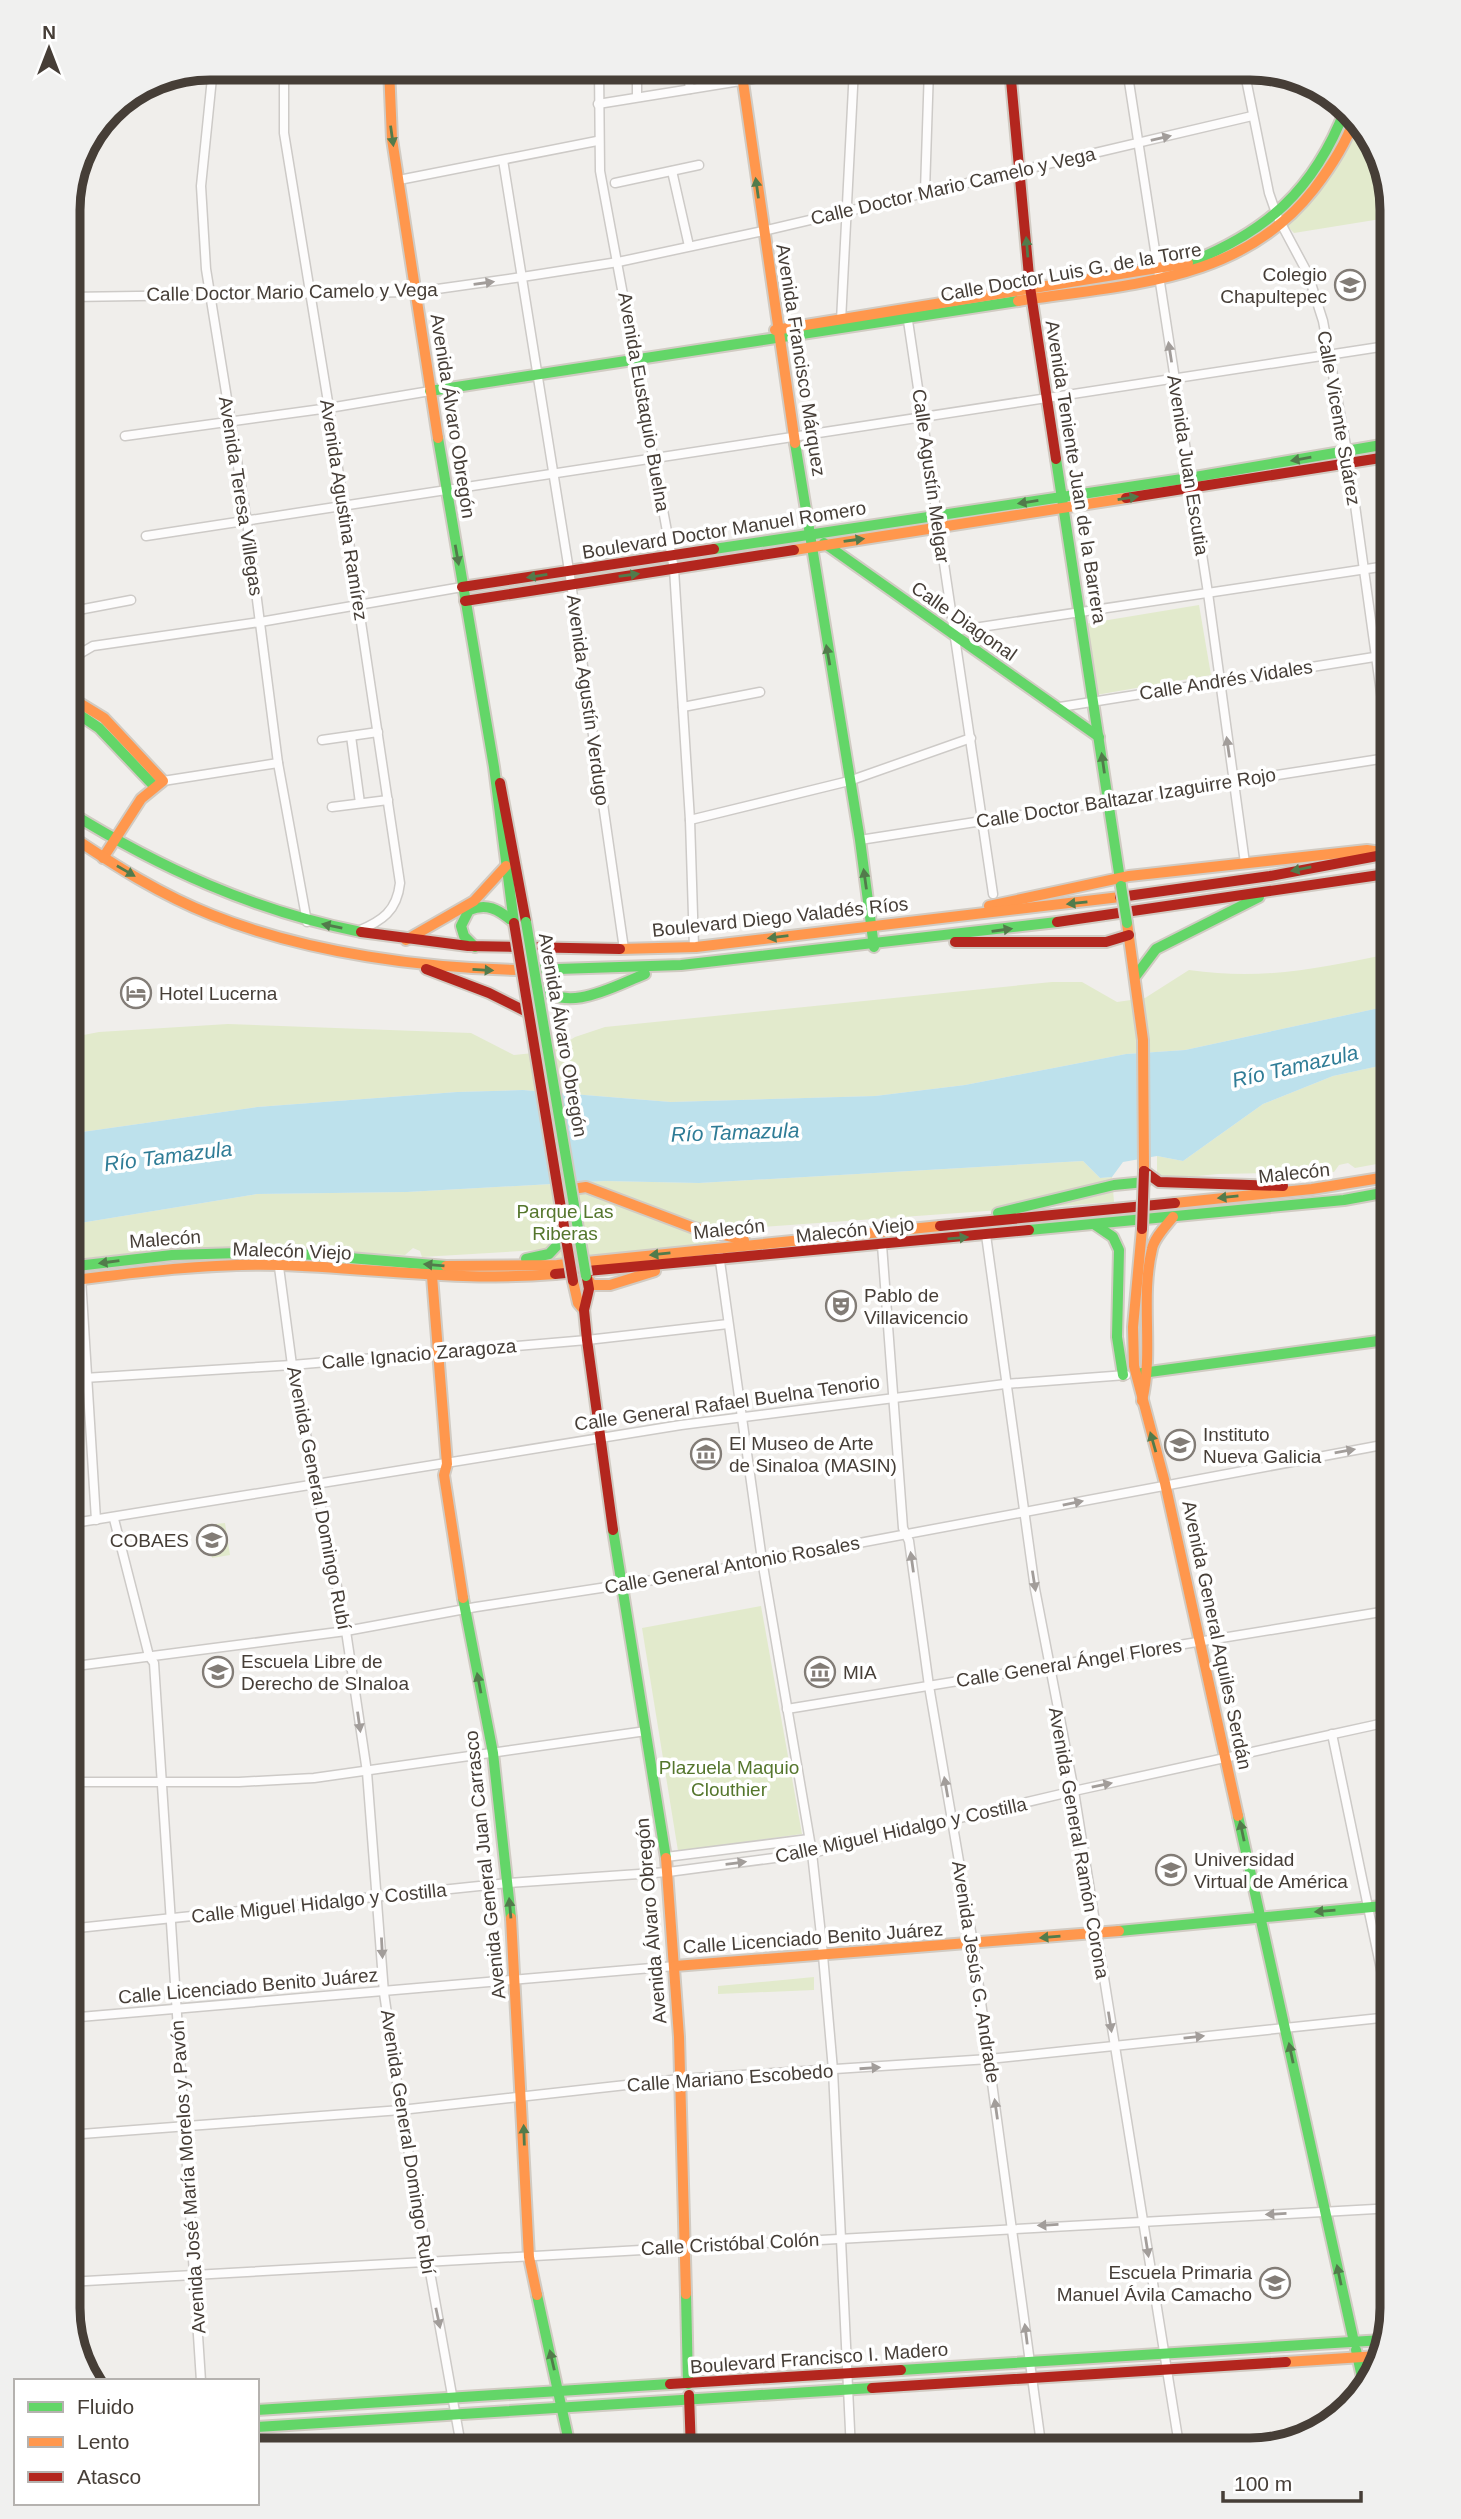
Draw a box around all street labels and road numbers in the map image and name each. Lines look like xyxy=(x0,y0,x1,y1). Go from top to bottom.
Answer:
street label: Calle Doctor Mario Camelo y Vega xyxy=(809,143,1098,229)
street label: Calle Doctor Luis G. de la Torre xyxy=(939,239,1203,305)
street label: Avenida Francisco Márquez xyxy=(772,242,830,478)
street label: Calle Doctor Mario Camelo y Vega xyxy=(146,279,438,305)
street label: Avenida Eustaquio Buelna xyxy=(614,291,674,514)
street label: Avenida Álvaro Obregón xyxy=(426,312,480,520)
street label: Avenida Teniente Juan de la Barrera xyxy=(1042,319,1110,626)
street label: Calle Vicente Suárez xyxy=(1313,329,1365,507)
street label: Avenida Juan Escutia xyxy=(1163,373,1213,557)
street label: Calle Agustín Melgar xyxy=(908,388,954,565)
street label: Avenida Teresa Villegas xyxy=(215,395,267,597)
street label: Avenida Agustina Ramírez xyxy=(316,398,372,622)
street label: Boulevard Doctor Manuel Romero xyxy=(581,497,867,563)
street label: Calle Diagonal xyxy=(907,577,1021,665)
street label: Avenida Agustín Verdugo xyxy=(563,593,613,807)
street label: Calle Andrés Vidales xyxy=(1138,656,1314,704)
street label: Calle Doctor Baltazar Izaguirre Rojo xyxy=(975,764,1277,832)
street label: Boulevard Diego Valadés Ríos xyxy=(651,893,909,941)
street label: Avenida Álvaro Obregón xyxy=(535,931,591,1139)
street label: Malecón xyxy=(1257,1159,1331,1187)
street label: Malecón Viejo xyxy=(795,1213,915,1247)
street label: Malecón xyxy=(692,1215,766,1243)
street label: Malecón xyxy=(128,1226,202,1252)
street label: Malecón Viejo xyxy=(232,1238,352,1264)
street label: Calle Ignacio Zaragoza xyxy=(321,1335,518,1373)
street label: Avenida General Domingo Rubí xyxy=(283,1364,355,1632)
street label: Calle General Rafael Buelna Tenorio xyxy=(573,1371,881,1435)
street label: Avenida General Aquiles Serdán xyxy=(1178,1499,1256,1771)
street label: Calle General Antonio Rosales xyxy=(603,1532,861,1598)
street label: Calle General Ángel Flores xyxy=(955,1635,1183,1691)
street label: Avenida General Ramón Corona xyxy=(1045,1706,1113,1981)
street label: Avenida General Juan Carrasco xyxy=(460,1730,510,2000)
street label: Calle Miguel Hidalgo y Costilla xyxy=(773,1793,1029,1867)
street label: Avenida Álvaro Obregón xyxy=(632,1817,670,2025)
street label: Avenida Jesús G. Andrade xyxy=(948,1859,1004,2085)
street label: Calle Miguel Hidalgo y Costilla xyxy=(190,1879,448,1927)
street label: Calle Licenciado Benito Juárez xyxy=(682,1918,944,1958)
street label: Calle Licenciado Benito Juárez xyxy=(117,1964,379,2008)
street label: Avenida General Domingo Rubí xyxy=(377,2008,439,2277)
street label: Avenida José María Morelos y Pavón xyxy=(167,2019,209,2335)
street label: Calle Mariano Escobedo xyxy=(626,2060,834,2096)
street label: Calle Cristóbal Colón xyxy=(640,2229,820,2259)
street label: Boulevard Francisco I. Madero xyxy=(689,2339,949,2377)

